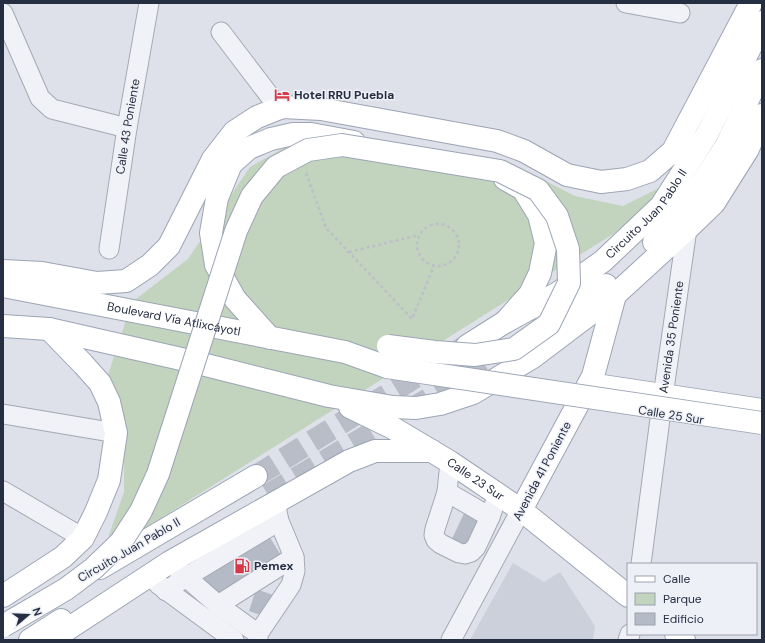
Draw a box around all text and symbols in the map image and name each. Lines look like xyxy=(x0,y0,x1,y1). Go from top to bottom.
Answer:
street label: Calle 43 Poniente xyxy=(112,77,144,175)
hotel icon: Hotel RRU Puebla xyxy=(273,86,291,104)
place label: Hotel RRU Puebla xyxy=(294,87,394,103)
street label: Circuito Juan Pablo II xyxy=(602,166,691,262)
street label: Avenida 35 Poniente xyxy=(655,280,687,394)
street label: Boulevard Vía Atlixcáyotl xyxy=(106,298,242,340)
street label: Calle 25 Sur xyxy=(637,402,705,428)
street label: Avenida 41 Poniente xyxy=(509,419,575,523)
street label: Calle 23 Sur xyxy=(444,454,508,505)
street label: Circuito Juan Pablo II xyxy=(75,514,183,586)
fuel station icon: Pemex xyxy=(233,557,251,575)
place label: Pemex xyxy=(254,558,293,574)
legend xyxy=(627,563,757,635)
text: Calle xyxy=(663,571,690,587)
text: Parque xyxy=(663,591,702,607)
north arrow xyxy=(8,595,48,635)
text: N xyxy=(30,606,45,618)
text: Edificio xyxy=(663,611,704,627)

